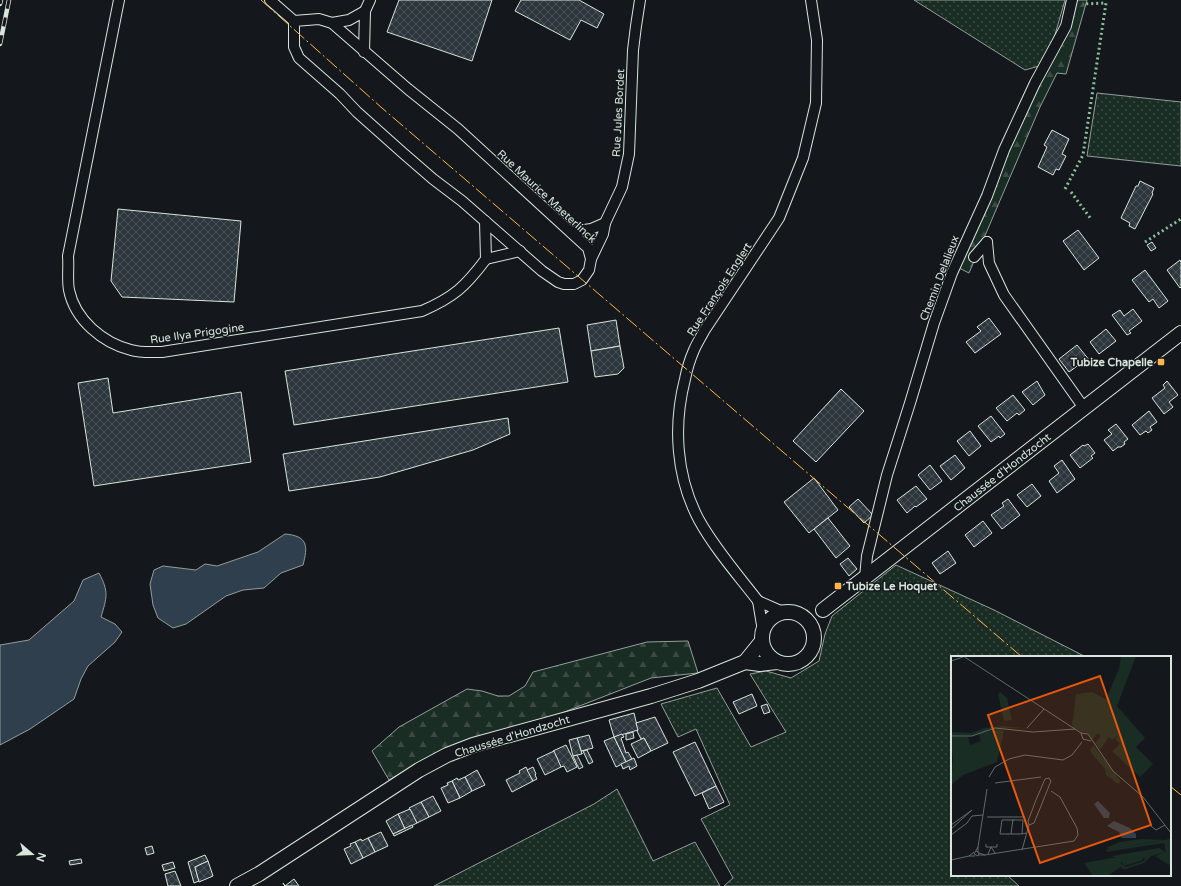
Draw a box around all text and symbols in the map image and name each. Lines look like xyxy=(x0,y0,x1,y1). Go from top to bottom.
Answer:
street label: Rue Jules Bordet xyxy=(610,69,627,157)
street label: Rue Maurice Maeterlinck xyxy=(494,147,599,246)
street label: Chemin Delalieux xyxy=(917,234,962,323)
street label: Rue François Englert xyxy=(684,240,754,338)
street label: Rue Ilya Prigogine xyxy=(149,320,245,347)
place label: Tubize Chapelle xyxy=(1070,356,1154,370)
marker: Tubize Chapelle xyxy=(1156,357,1166,367)
street label: Chaussée d'Hondzocht xyxy=(951,430,1053,514)
place label: Tubize Le Hoquet xyxy=(845,580,938,594)
marker: Tubize Le Hoquet xyxy=(833,581,843,591)
inset map xyxy=(951,656,1171,876)
street label: Chaussée d'Hondzocht xyxy=(453,713,571,760)
north arrow xyxy=(12,834,52,874)
text: N xyxy=(33,851,49,863)

